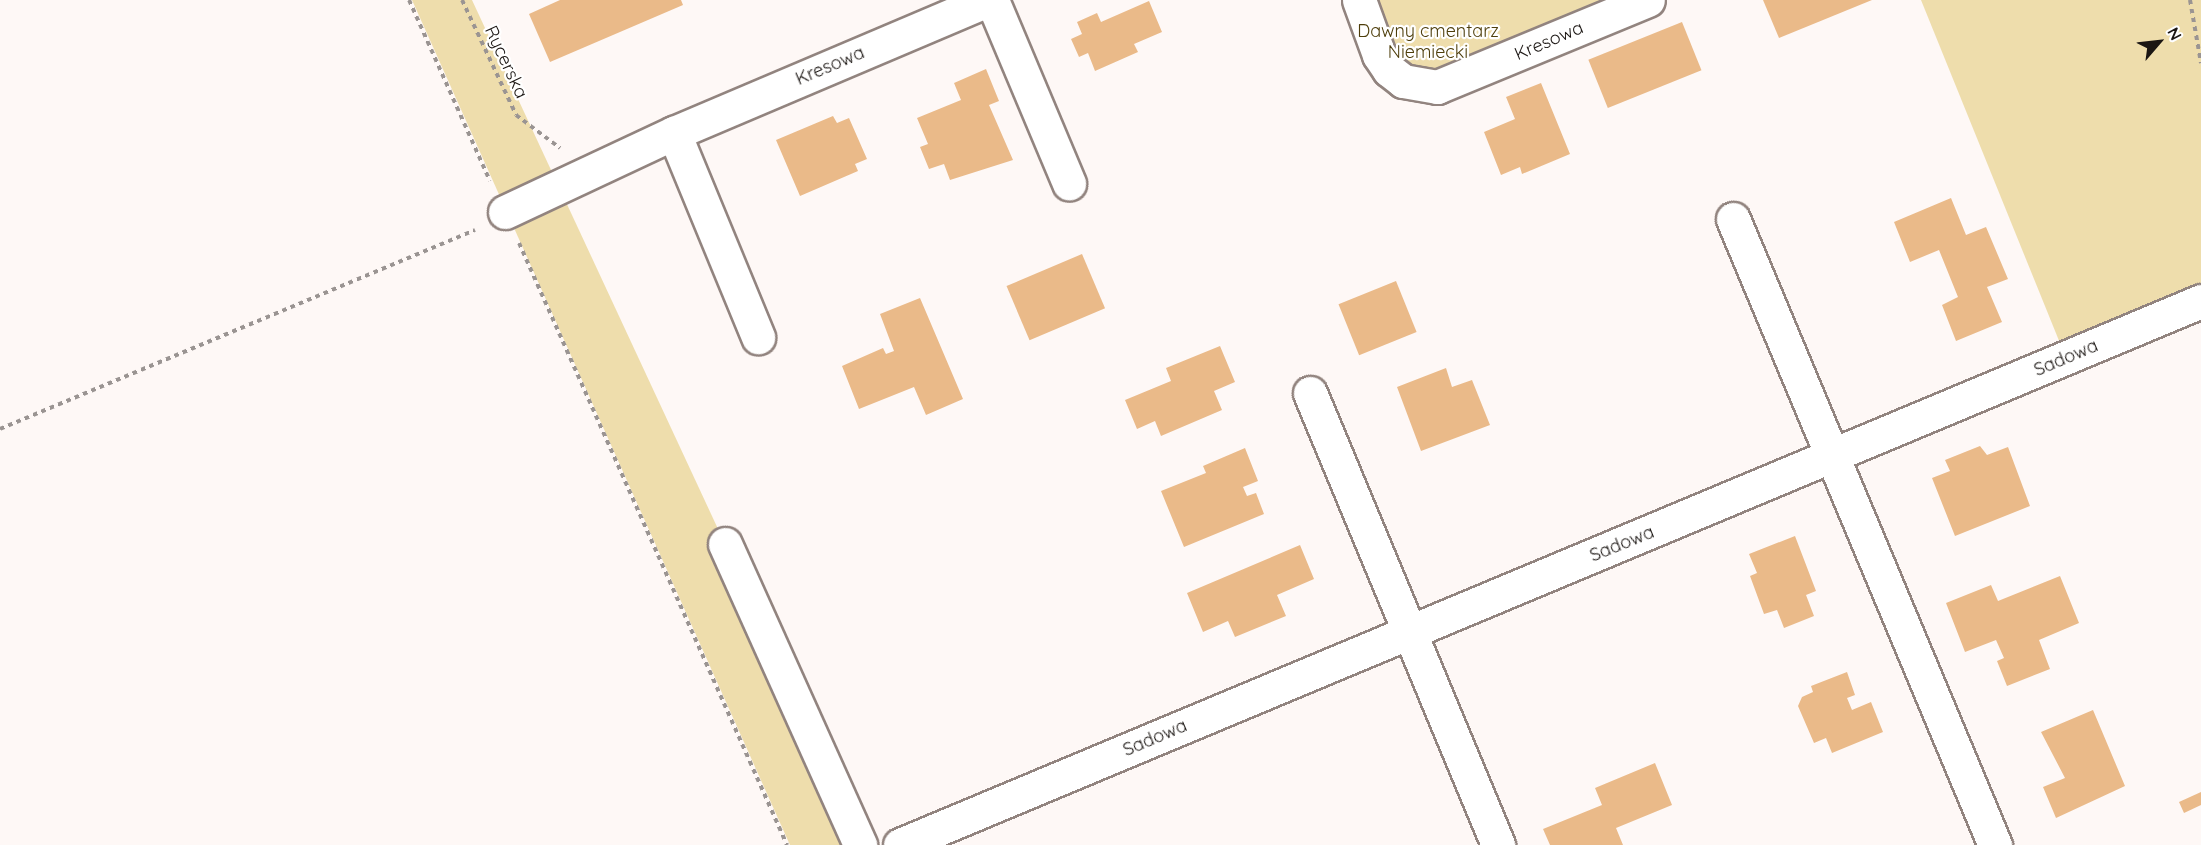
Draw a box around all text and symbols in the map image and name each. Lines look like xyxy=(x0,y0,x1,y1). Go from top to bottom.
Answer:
north arrow xyxy=(2129,12,2189,72)
street label: Kresowa xyxy=(1511,17,1587,65)
park label: Dawny cmentarz Niemiecki xyxy=(1357,21,1499,63)
street label: Rycerska xyxy=(480,22,532,102)
text: N xyxy=(2163,24,2186,43)
street label: Kresowa xyxy=(792,42,868,90)
street label: Sadowa xyxy=(2031,335,2101,381)
street label: Sadowa xyxy=(1587,521,1657,567)
street label: Sadowa xyxy=(1120,715,1190,761)

